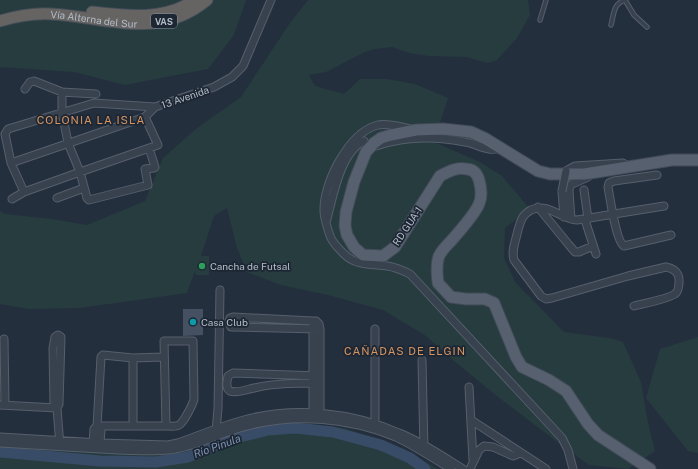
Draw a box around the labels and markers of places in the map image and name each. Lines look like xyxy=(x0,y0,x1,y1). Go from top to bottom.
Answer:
place label: Cancha de Futsal xyxy=(210,260,290,272)
marker: Cancha de Futsal xyxy=(197,261,207,271)
place label: Casa Club xyxy=(201,316,248,328)
marker: Casa Club xyxy=(188,317,198,327)

